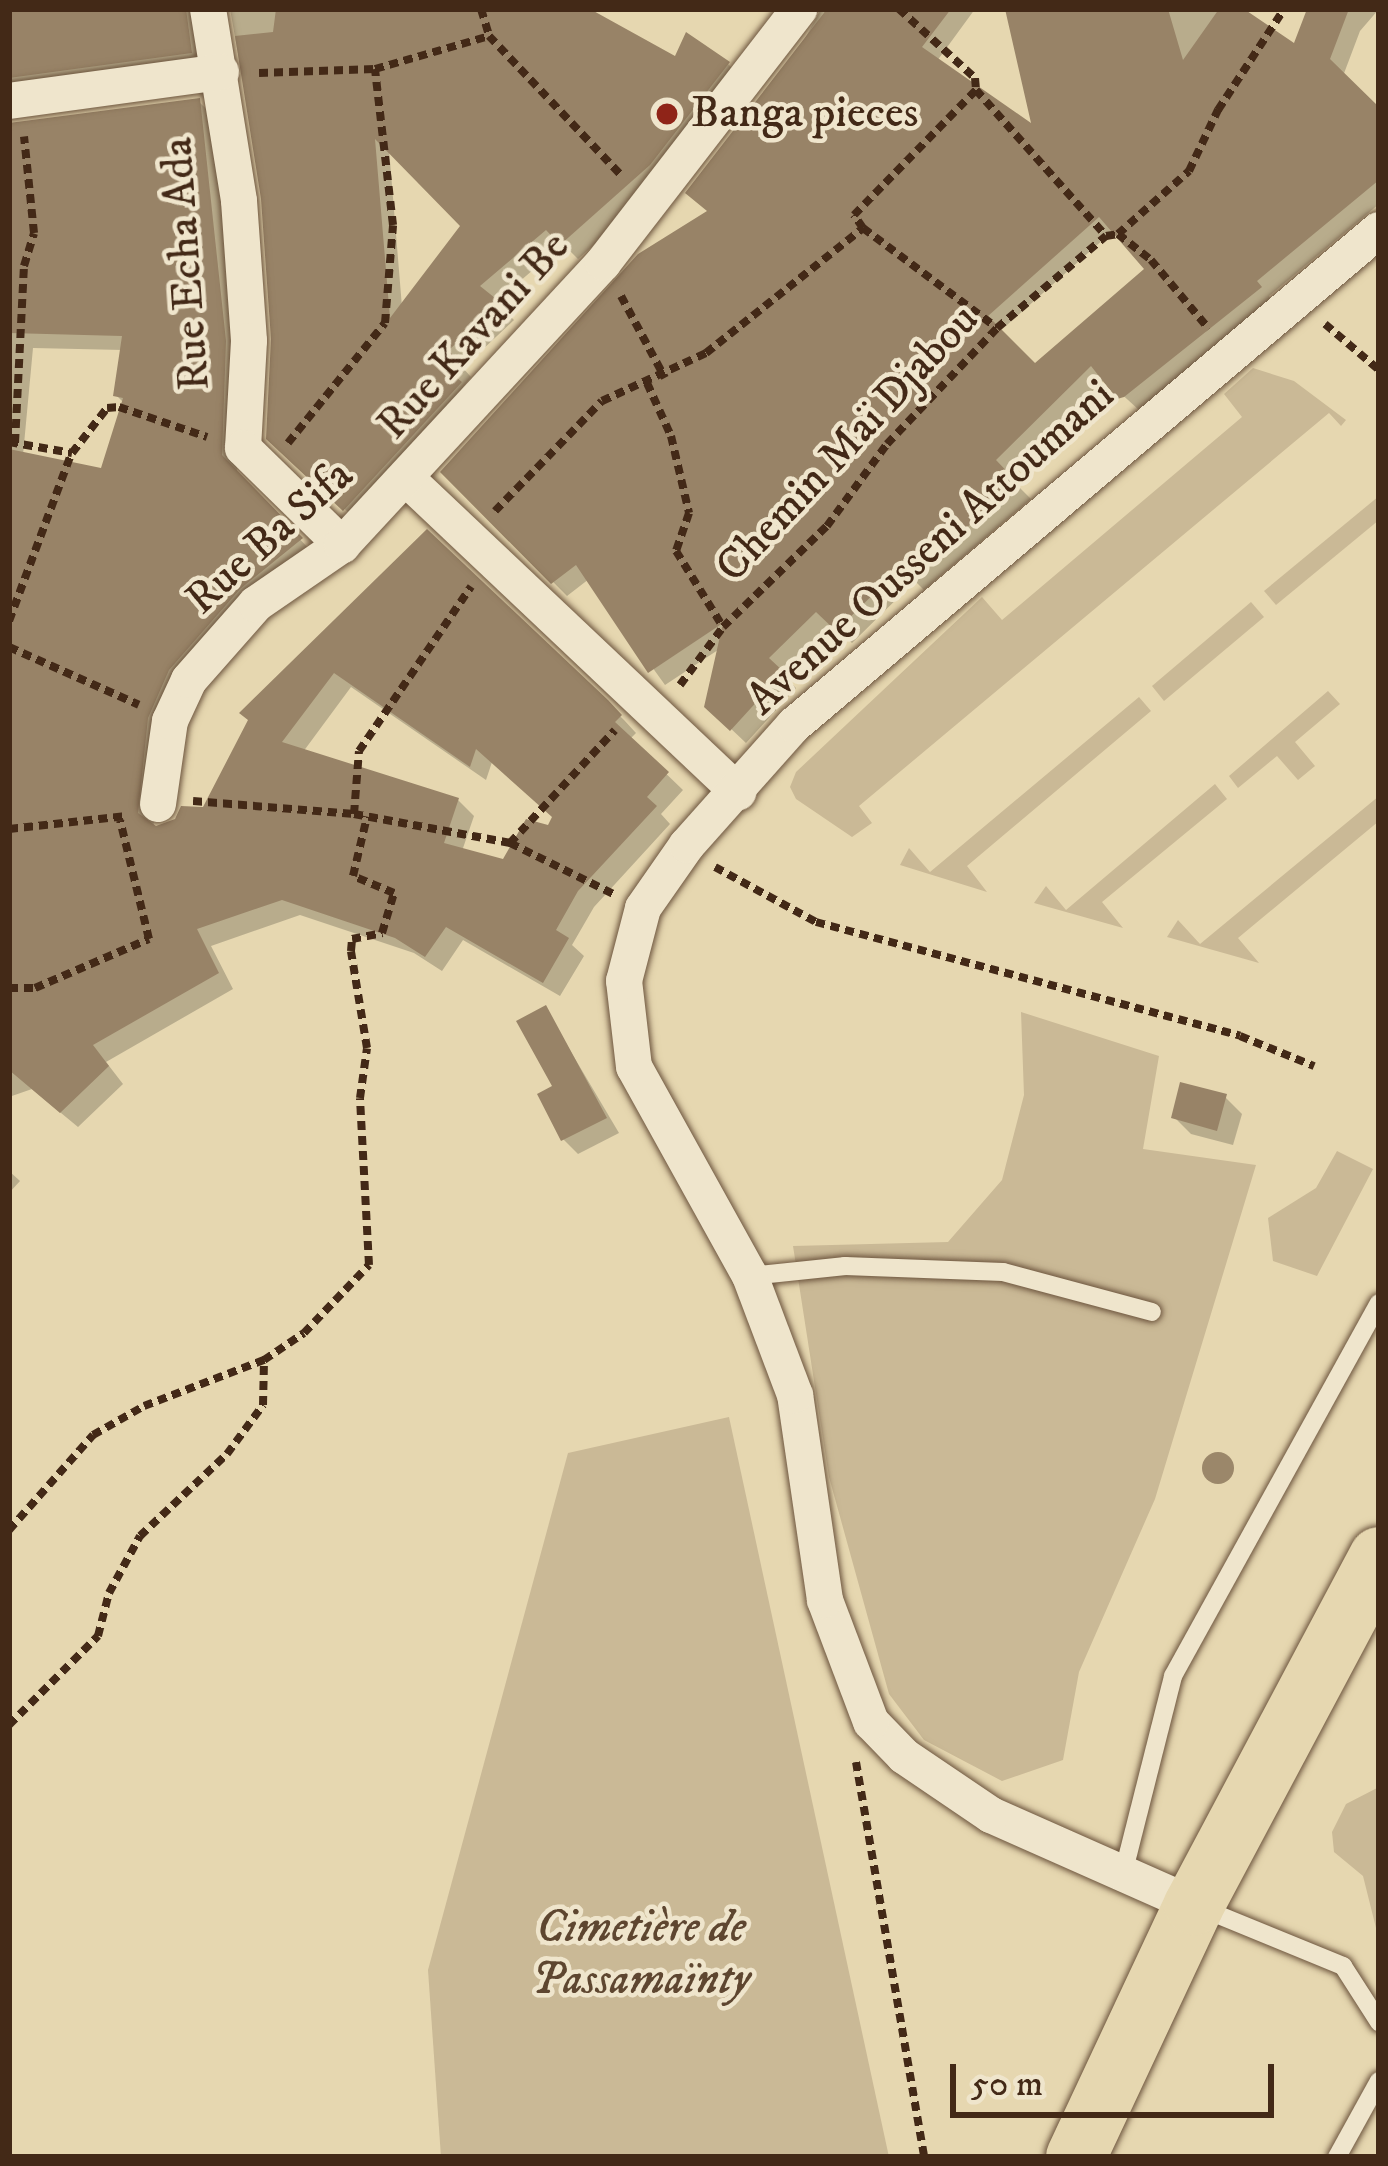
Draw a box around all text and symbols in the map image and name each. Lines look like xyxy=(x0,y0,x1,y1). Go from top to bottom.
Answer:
place label: Banga pieces xyxy=(691,87,919,141)
marker: Banga pieces xyxy=(654,101,680,127)
street label: Rue Echa Ada xyxy=(151,136,223,392)
street label: Rue Kavani Be xyxy=(367,221,581,451)
street label: Chemin Maï Djabou xyxy=(705,294,991,594)
street label: Avenue Ousseni Attoumani xyxy=(736,369,1126,727)
street label: Rue Ba Sifa xyxy=(175,449,365,627)
park label: Cimetière de Passamaïnty xyxy=(532,1902,750,2008)
scale bar xyxy=(956,2040,1280,2114)
text: 50 m xyxy=(971,2062,1043,2107)

